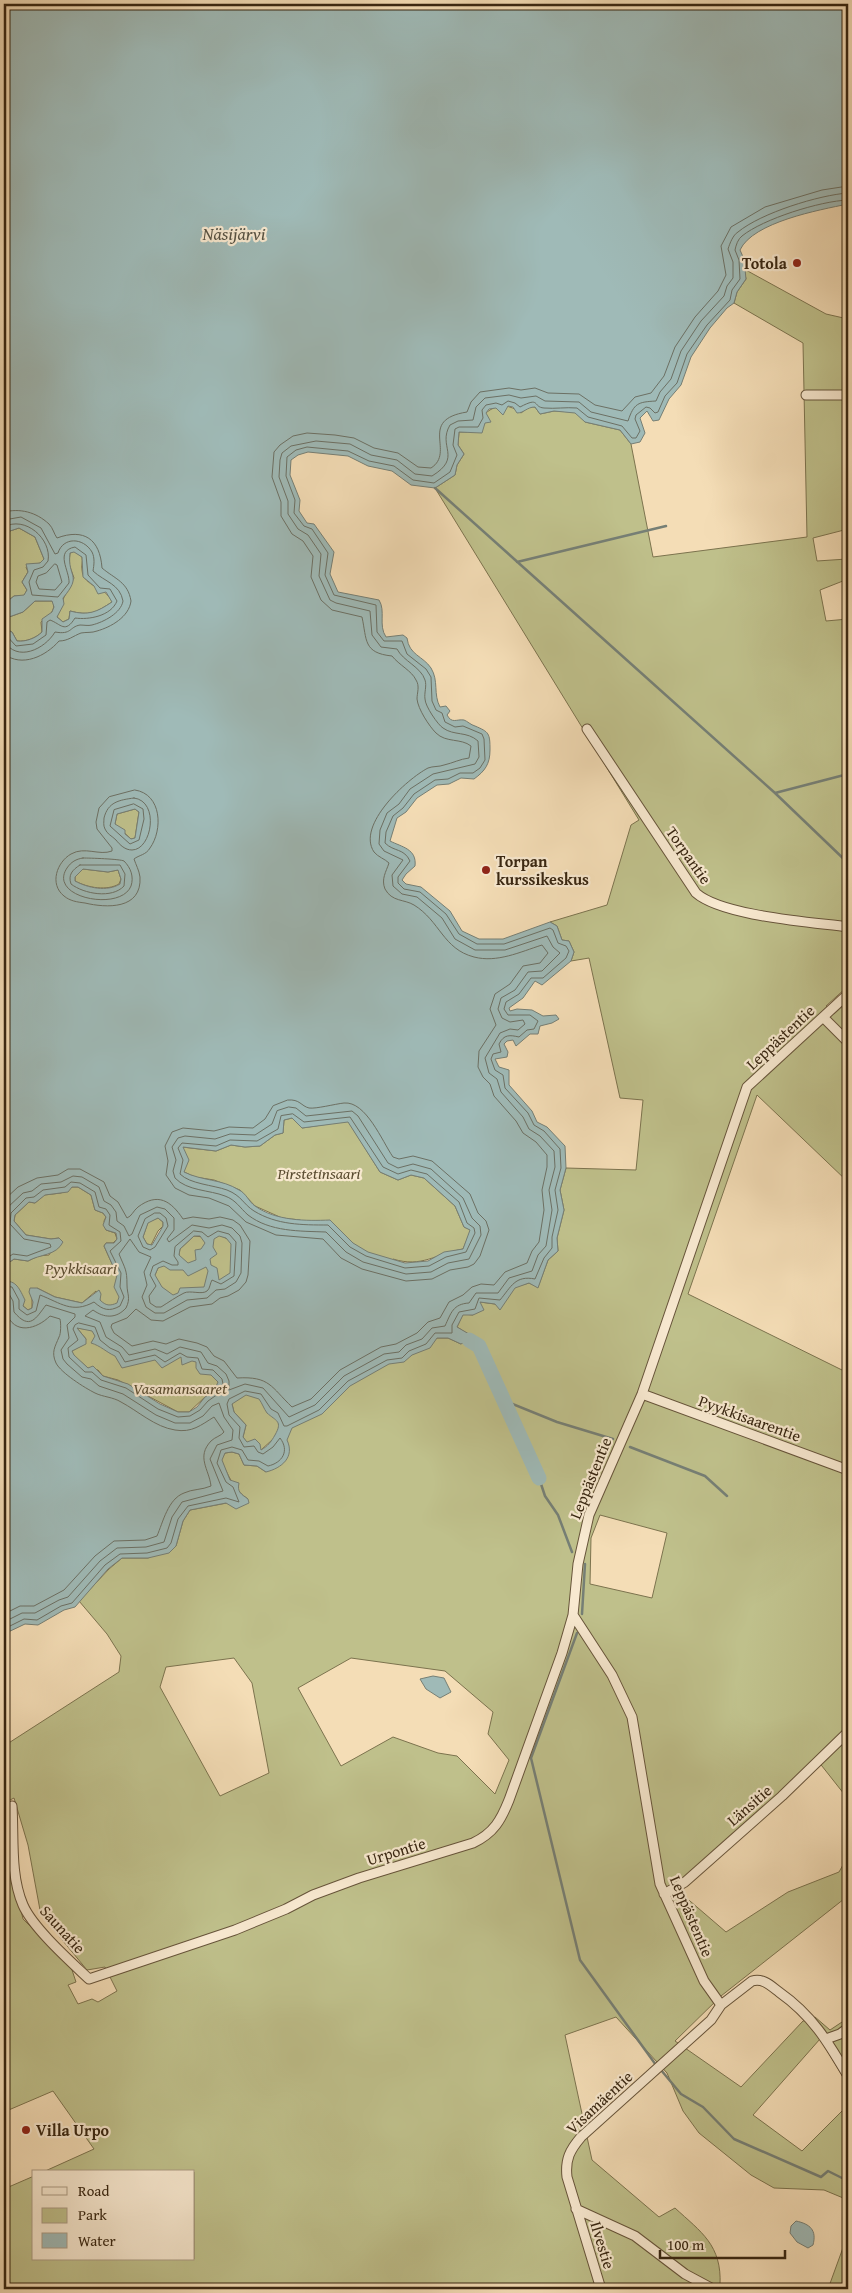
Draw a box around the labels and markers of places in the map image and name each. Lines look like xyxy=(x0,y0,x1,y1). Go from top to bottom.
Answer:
place label: Totola xyxy=(742,251,788,275)
marker: Totola xyxy=(791,257,803,269)
place label: Torpan kurssikeskus xyxy=(496,849,589,891)
marker: Torpan kurssikeskus xyxy=(480,864,492,876)
place label: Villa Urpo xyxy=(36,2118,110,2142)
marker: Villa Urpo xyxy=(20,2124,32,2136)

